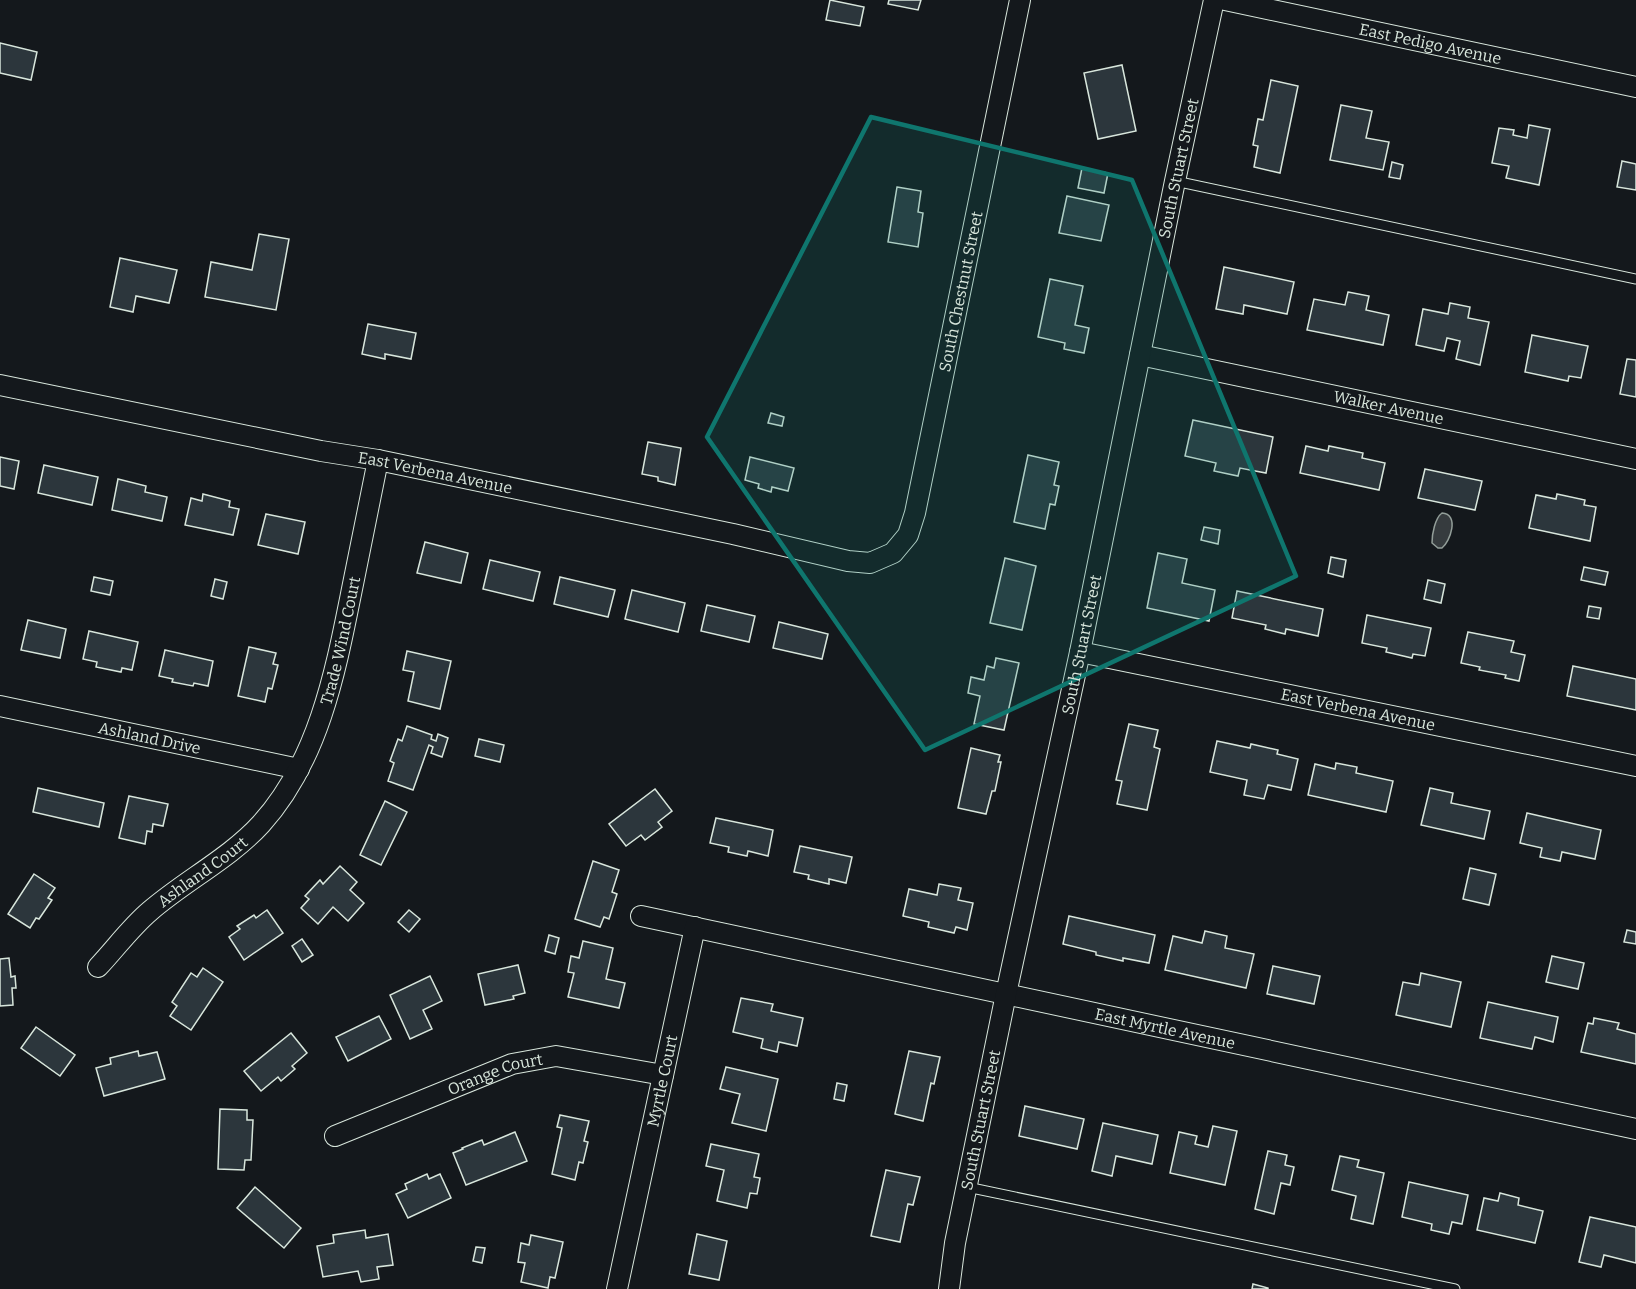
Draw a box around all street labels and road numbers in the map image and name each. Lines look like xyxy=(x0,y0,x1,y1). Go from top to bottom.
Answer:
street label: East Pedigo Avenue xyxy=(1358,19,1503,68)
street label: South Stuart Street xyxy=(1154,96,1202,240)
street label: South Chestnut Street xyxy=(935,209,986,374)
street label: Walker Avenue xyxy=(1332,386,1445,428)
street label: East Verbena Avenue xyxy=(357,448,514,497)
street label: South Stuart Street xyxy=(1057,573,1105,716)
street label: Trade Wind Court xyxy=(316,575,364,707)
street label: East Verbena Avenue xyxy=(1279,684,1437,734)
street label: Ashland Drive xyxy=(97,718,203,758)
street label: Ashland Court xyxy=(154,832,251,911)
street label: East Myrtle Avenue xyxy=(1093,1004,1237,1052)
street label: Myrtle Court xyxy=(643,1033,681,1128)
street label: South Stuart Street xyxy=(957,1048,1004,1192)
street label: Orange Court xyxy=(445,1049,544,1099)

